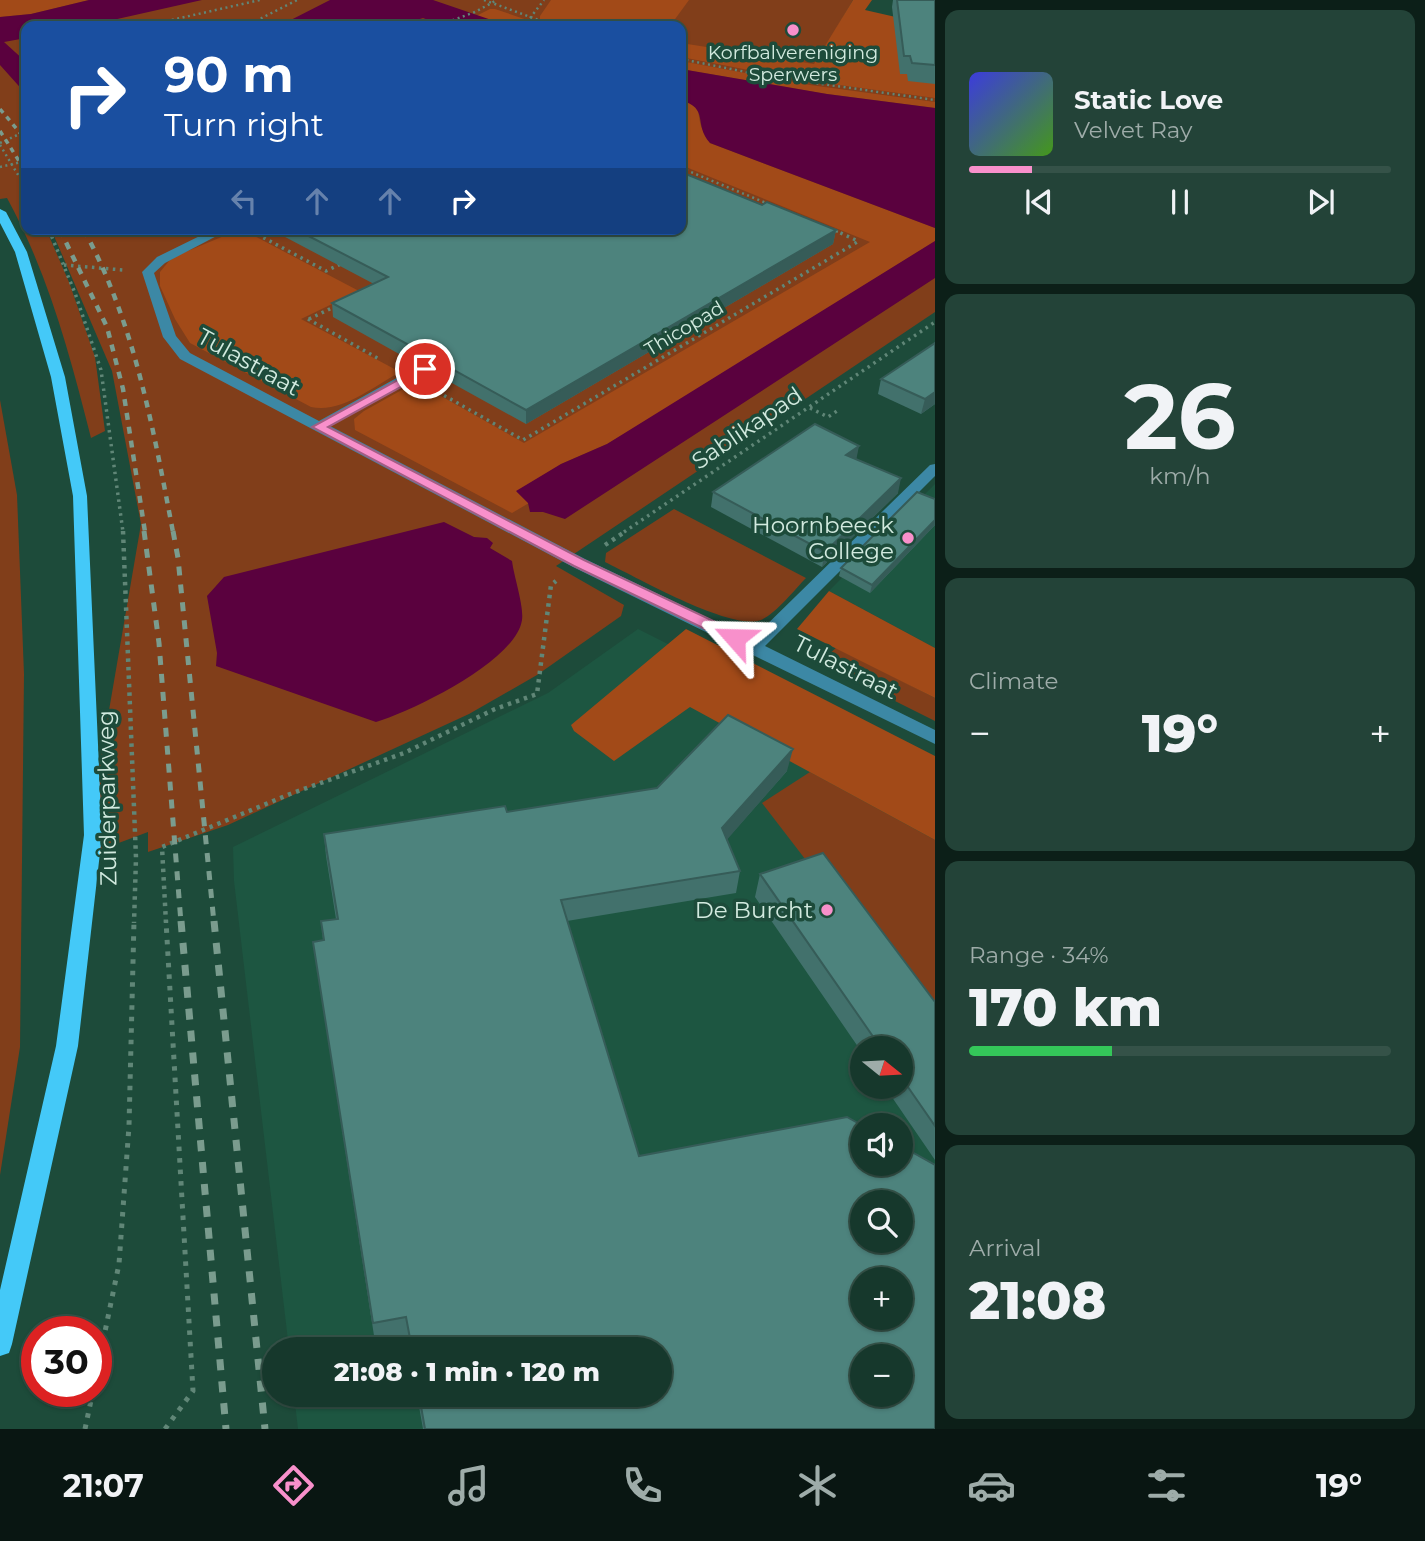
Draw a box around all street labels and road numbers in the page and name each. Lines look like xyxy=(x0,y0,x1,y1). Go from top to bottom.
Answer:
street label: Thicopad xyxy=(641,296,728,361)
street label: Tulastraat xyxy=(193,322,305,402)
street label: Sablikapad xyxy=(686,381,808,475)
street label: Tulastraat xyxy=(789,629,903,705)
street label: Zuiderparkweg xyxy=(91,710,123,886)

